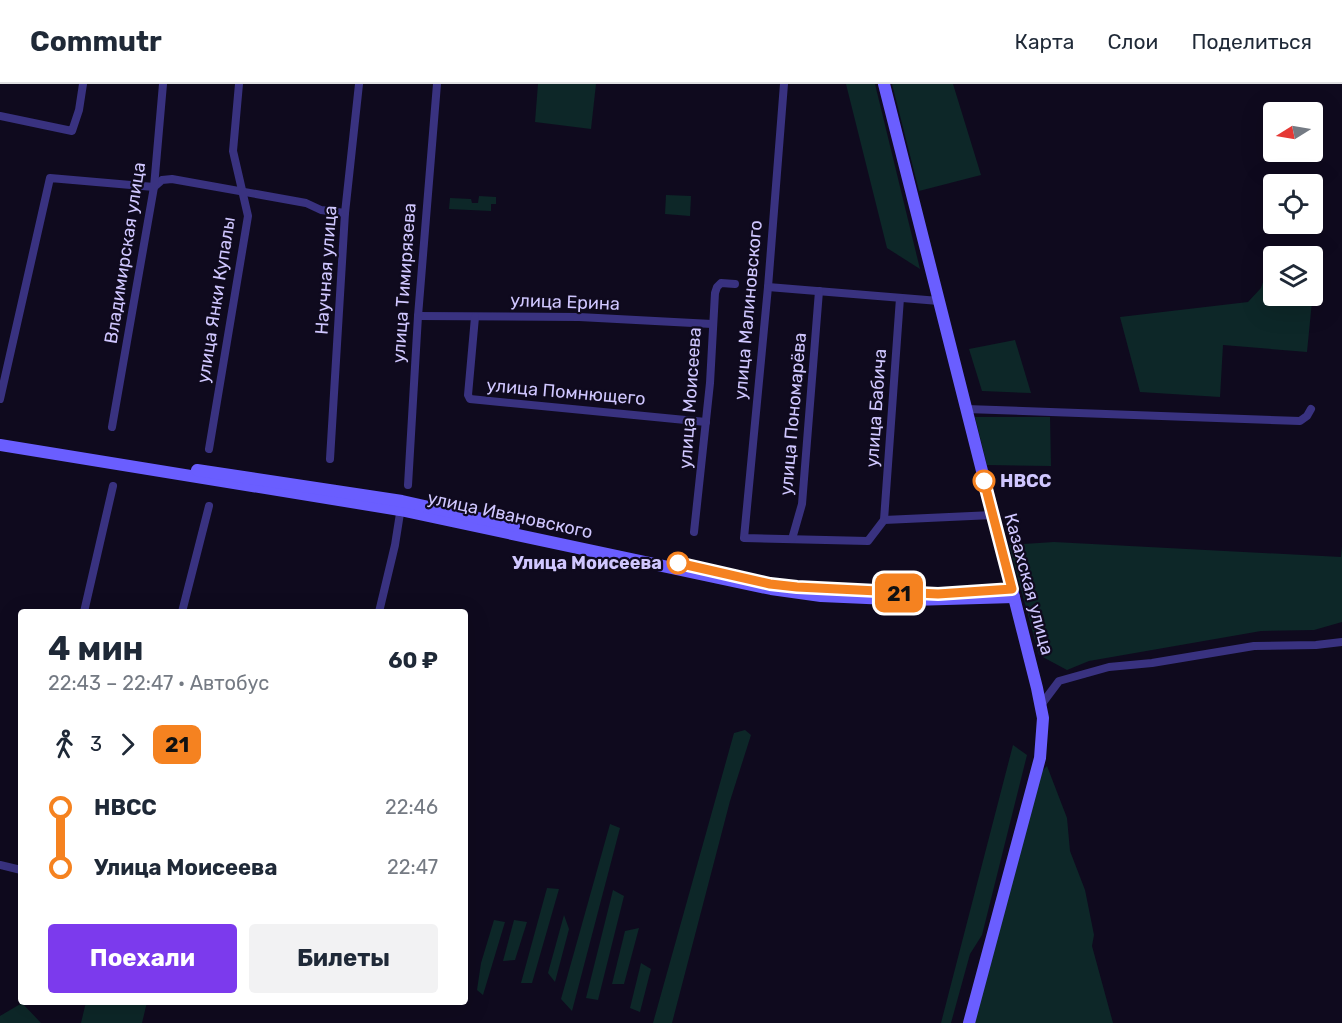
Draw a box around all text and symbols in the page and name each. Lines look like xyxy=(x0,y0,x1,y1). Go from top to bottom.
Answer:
text: Commutr xyxy=(30,25,162,58)
text: Карта xyxy=(1014,29,1074,54)
text: Слои xyxy=(1107,29,1158,54)
text: Поделиться xyxy=(1191,29,1312,54)
north arrow xyxy=(1263,102,1323,162)
map controls xyxy=(1263,102,1323,306)
street label: Владимирская улица xyxy=(100,161,150,345)
button: locate xyxy=(1263,174,1323,234)
street label: улица Тимирязева xyxy=(387,202,421,364)
street label: Научная улица xyxy=(311,205,341,335)
street label: улица Янки Купалы xyxy=(192,215,240,385)
street label: улица Малиновского xyxy=(729,219,767,401)
button: layers xyxy=(1263,246,1323,306)
street label: улица Ерина xyxy=(510,289,620,315)
street label: улица Моисеева xyxy=(674,326,706,470)
street label: улица Пономарёва xyxy=(775,331,811,497)
street label: улица Бабича xyxy=(861,348,891,468)
street label: улица Помнющего xyxy=(486,374,646,410)
marker: НВСС xyxy=(973,470,995,492)
place label: НВСС xyxy=(1000,470,1052,492)
street label: улица Ивановского xyxy=(425,487,595,543)
street label: Казахская улица xyxy=(1000,511,1058,657)
place label: Улица Моисеева xyxy=(512,552,662,574)
marker: Улица Моисеева xyxy=(667,552,689,574)
line badge: 21 xyxy=(872,574,926,612)
text: 21 xyxy=(887,581,911,606)
text: 4 мин xyxy=(48,629,144,668)
text: 60 ₽ xyxy=(388,647,438,674)
text: 22:43 – 22:47 · Автобус xyxy=(48,671,269,695)
icon: walk xyxy=(48,728,81,761)
icon: forward xyxy=(111,728,144,761)
text: 3 xyxy=(90,732,102,756)
text: 21 xyxy=(165,732,189,757)
text: НВСС xyxy=(94,794,157,821)
text: 22:46 xyxy=(385,795,438,819)
text: Улица Моисеева xyxy=(94,854,277,881)
text: 22:47 xyxy=(387,855,438,879)
button: Поехали xyxy=(48,924,237,993)
button: Билеты xyxy=(249,924,438,993)

